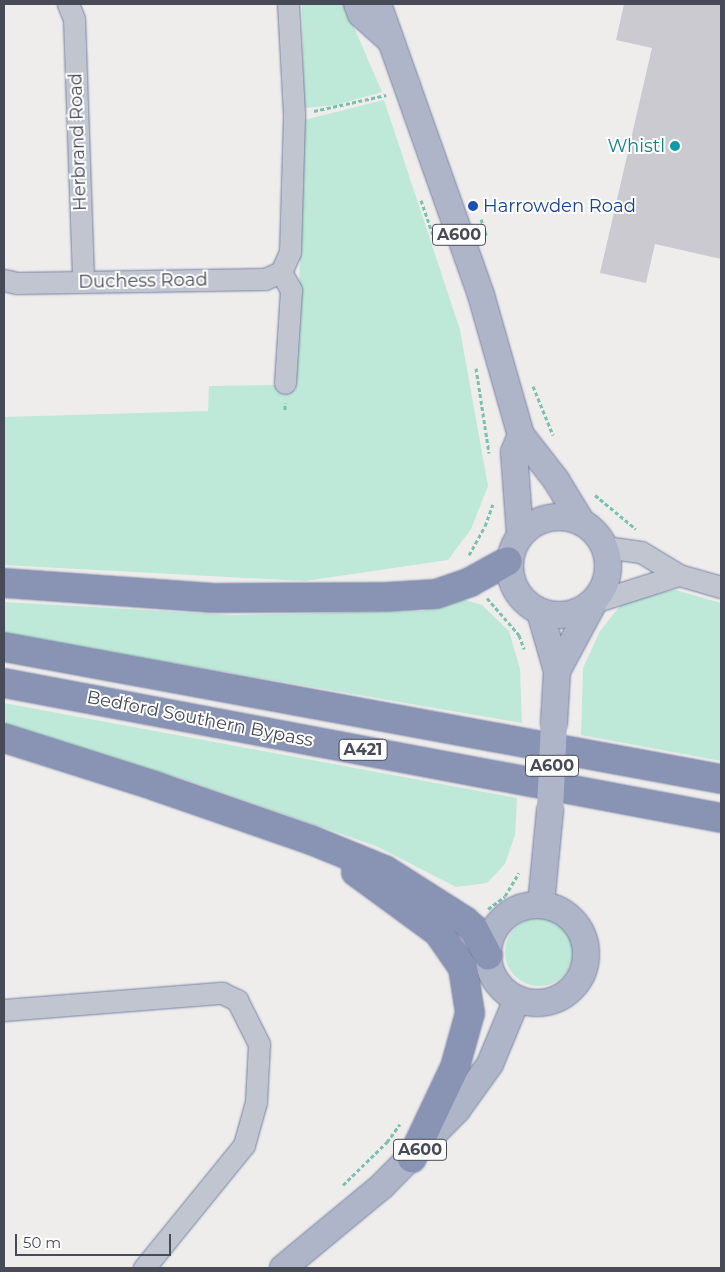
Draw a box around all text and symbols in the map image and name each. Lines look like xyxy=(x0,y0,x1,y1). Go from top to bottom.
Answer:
street label: Herbrand Road xyxy=(65,73,91,211)
place label: Whistl xyxy=(607,135,665,157)
marker: Whistl xyxy=(669,140,681,152)
place label: Harrowden Road xyxy=(483,195,636,217)
marker: Harrowden Road xyxy=(467,200,479,212)
road number: A600 xyxy=(432,222,486,248)
street label: Duchess Road xyxy=(78,269,208,293)
street label: Bedford Southern Bypass xyxy=(85,686,315,752)
road number: A421 xyxy=(338,736,388,764)
road number: A600 xyxy=(524,752,580,779)
road number: A600 xyxy=(392,1136,448,1164)
scale bar xyxy=(18,1224,174,1256)
text: 50 m xyxy=(23,1233,61,1252)

